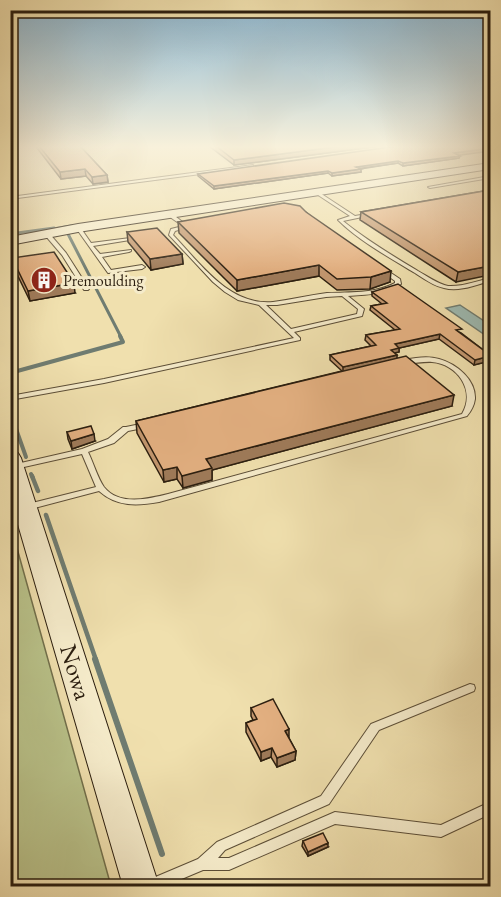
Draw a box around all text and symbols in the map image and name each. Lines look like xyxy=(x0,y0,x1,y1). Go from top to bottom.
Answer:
building icon: Premoulding xyxy=(29,265,59,295)
place label: Premoulding xyxy=(63,270,145,291)
street label: Nowa xyxy=(53,641,99,704)

